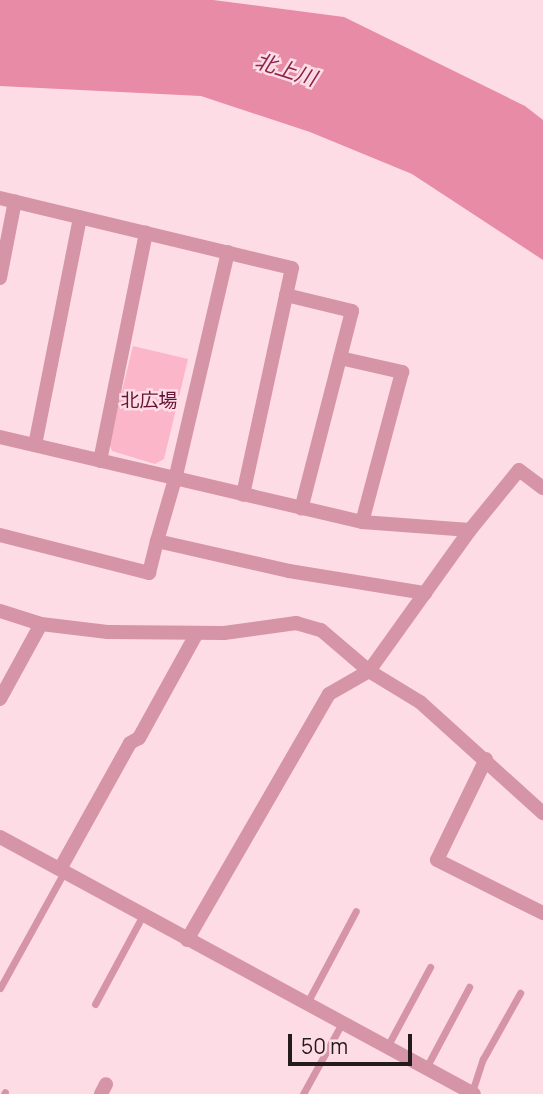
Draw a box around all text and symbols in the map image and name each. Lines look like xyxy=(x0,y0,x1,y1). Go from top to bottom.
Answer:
water label: 北上川 xyxy=(252,47,320,91)
park label: 北広場 xyxy=(121,390,177,412)
scale bar xyxy=(291,1020,415,1064)
text: 50 m xyxy=(301,1032,348,1060)

